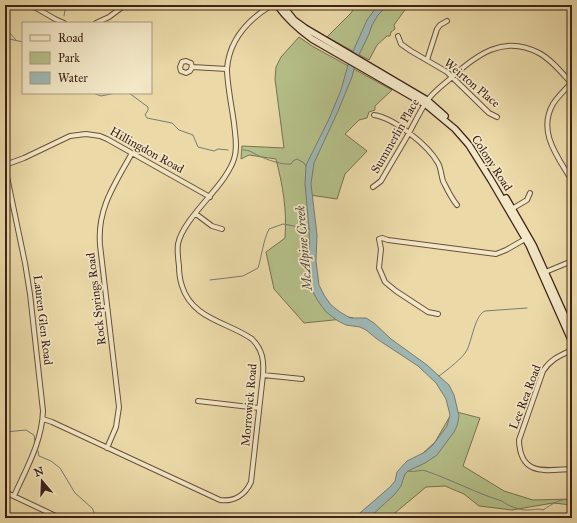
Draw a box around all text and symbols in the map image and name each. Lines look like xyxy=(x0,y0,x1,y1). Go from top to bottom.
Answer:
legend xyxy=(22,22,152,94)
text: Road xyxy=(58,31,84,45)
text: Park xyxy=(58,51,80,65)
street label: Weirton Place xyxy=(441,56,503,110)
text: Water xyxy=(58,71,88,85)
street label: Summerlin Place xyxy=(368,96,422,176)
street label: Hillingdon Road xyxy=(107,124,186,177)
street label: Colony Road xyxy=(469,132,515,194)
water label: McAlpine Creek xyxy=(292,205,316,293)
street label: Rock Springs Road xyxy=(83,252,110,346)
street label: Lauren Glen Road xyxy=(31,274,55,366)
street label: Morrowick Road xyxy=(238,363,260,447)
street label: Lee Rea Road xyxy=(506,363,544,431)
north arrow xyxy=(22,461,62,501)
text: N xyxy=(32,464,46,480)

